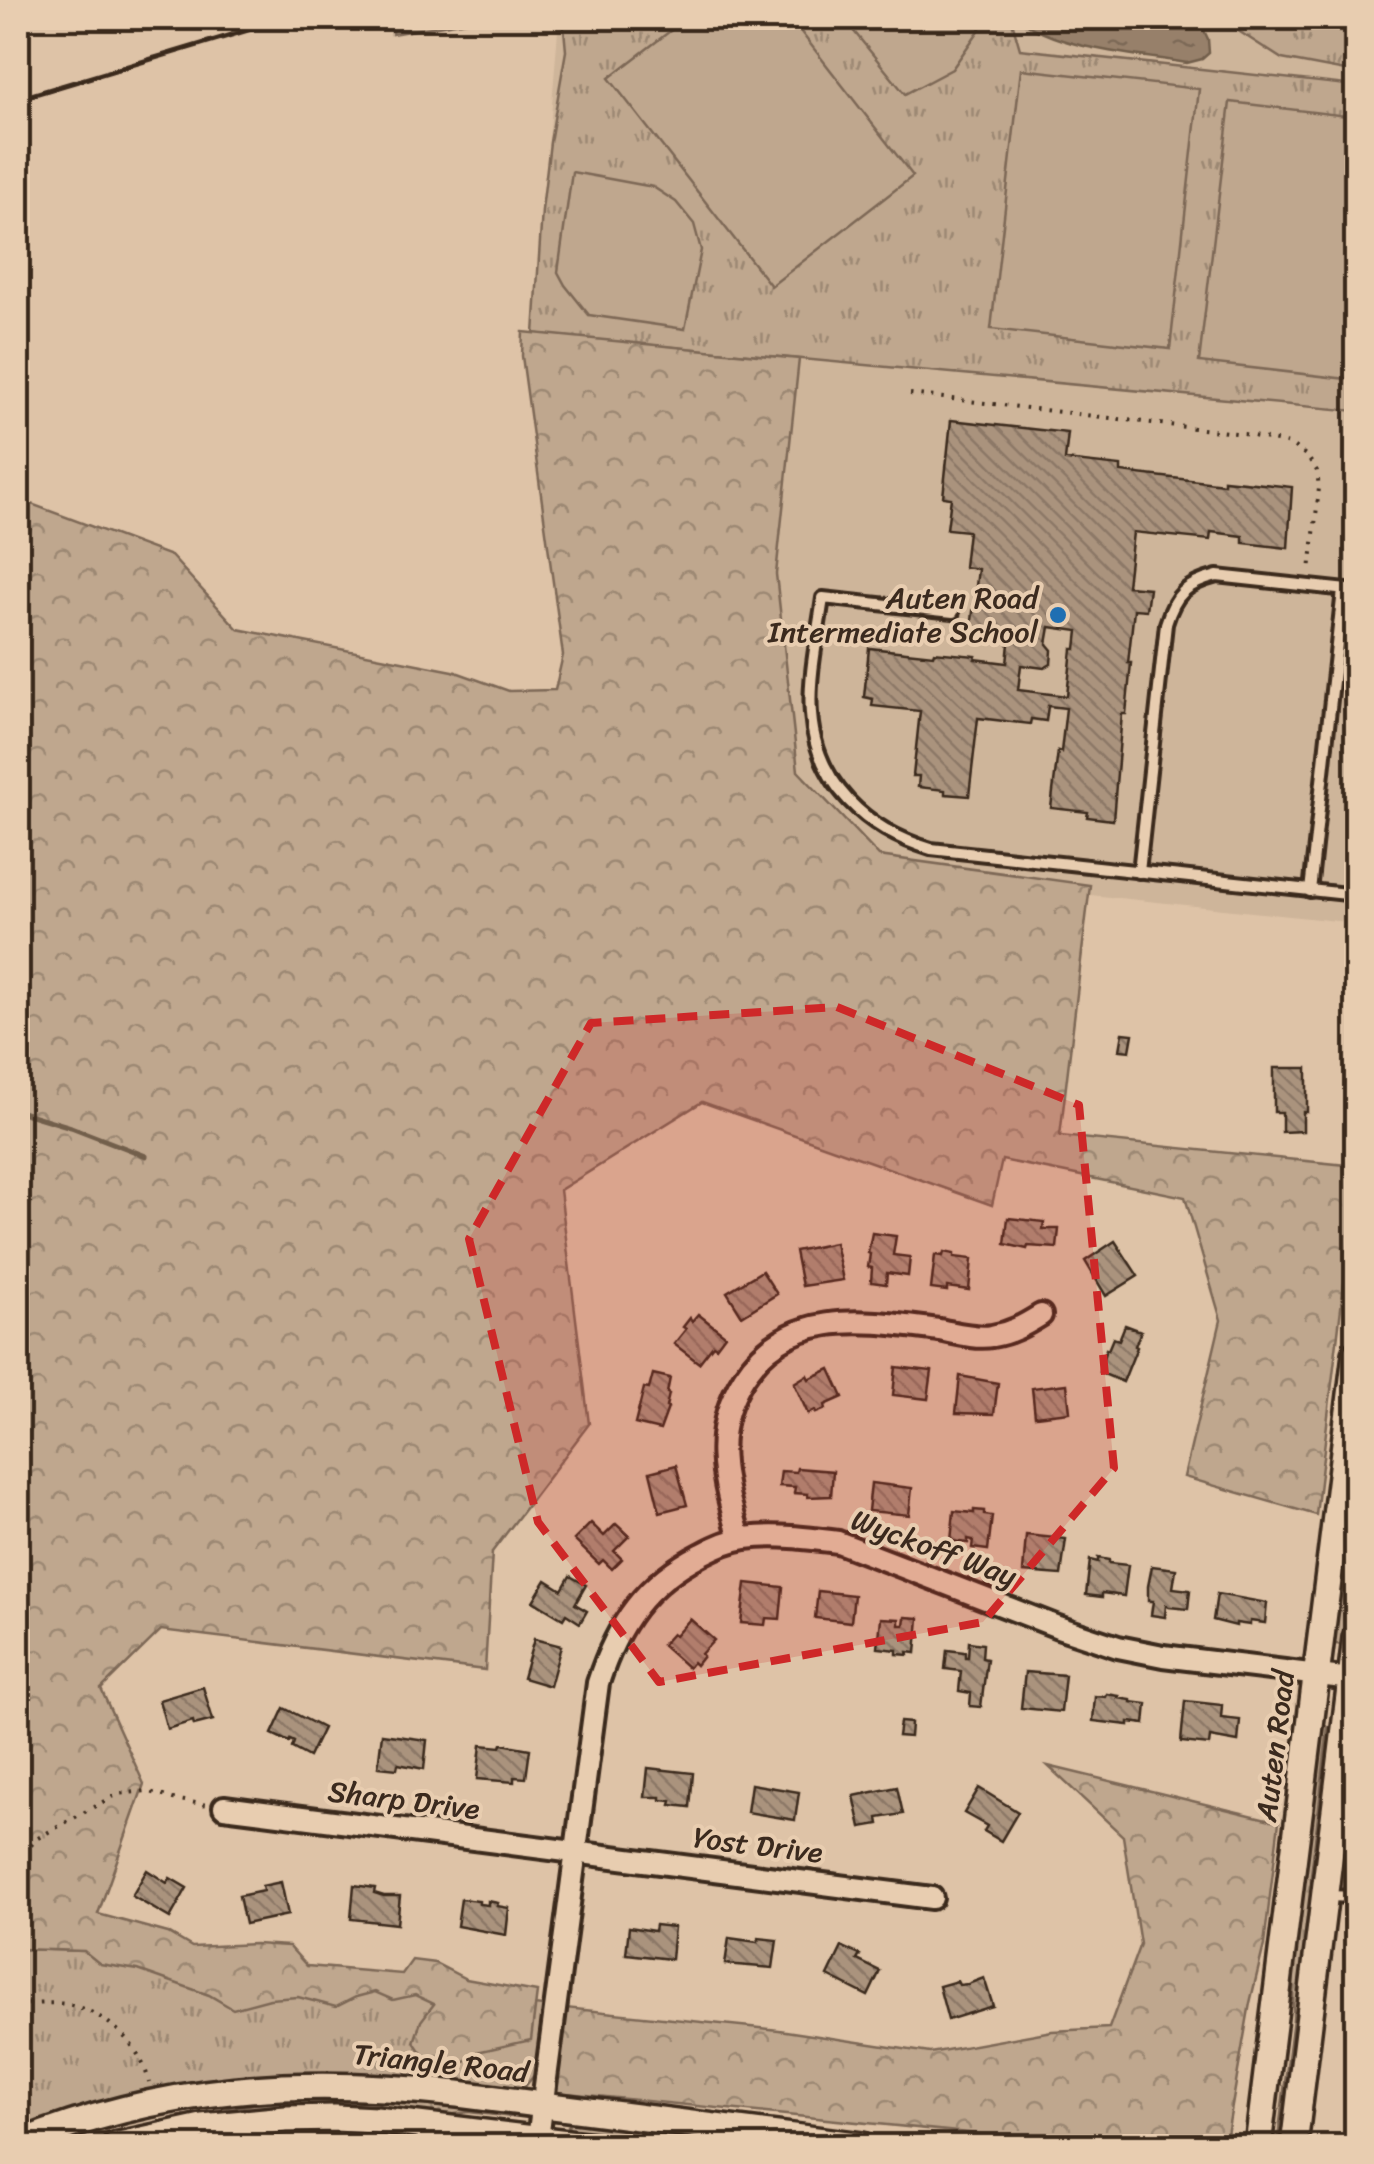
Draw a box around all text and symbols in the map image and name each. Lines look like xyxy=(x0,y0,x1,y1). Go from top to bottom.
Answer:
place label: Auten Road Intermediate School xyxy=(767,571,1040,659)
marker: Auten Road Intermediate School xyxy=(1047,604,1069,626)
street label: Wyckoff Way xyxy=(843,1493,1025,1603)
street label: Auten Road xyxy=(1239,1665,1311,1826)
street label: Sharp Drive xyxy=(325,1764,483,1836)
street label: Yost Drive xyxy=(690,1810,826,1880)
street label: Triangle Road xyxy=(351,2027,534,2099)

